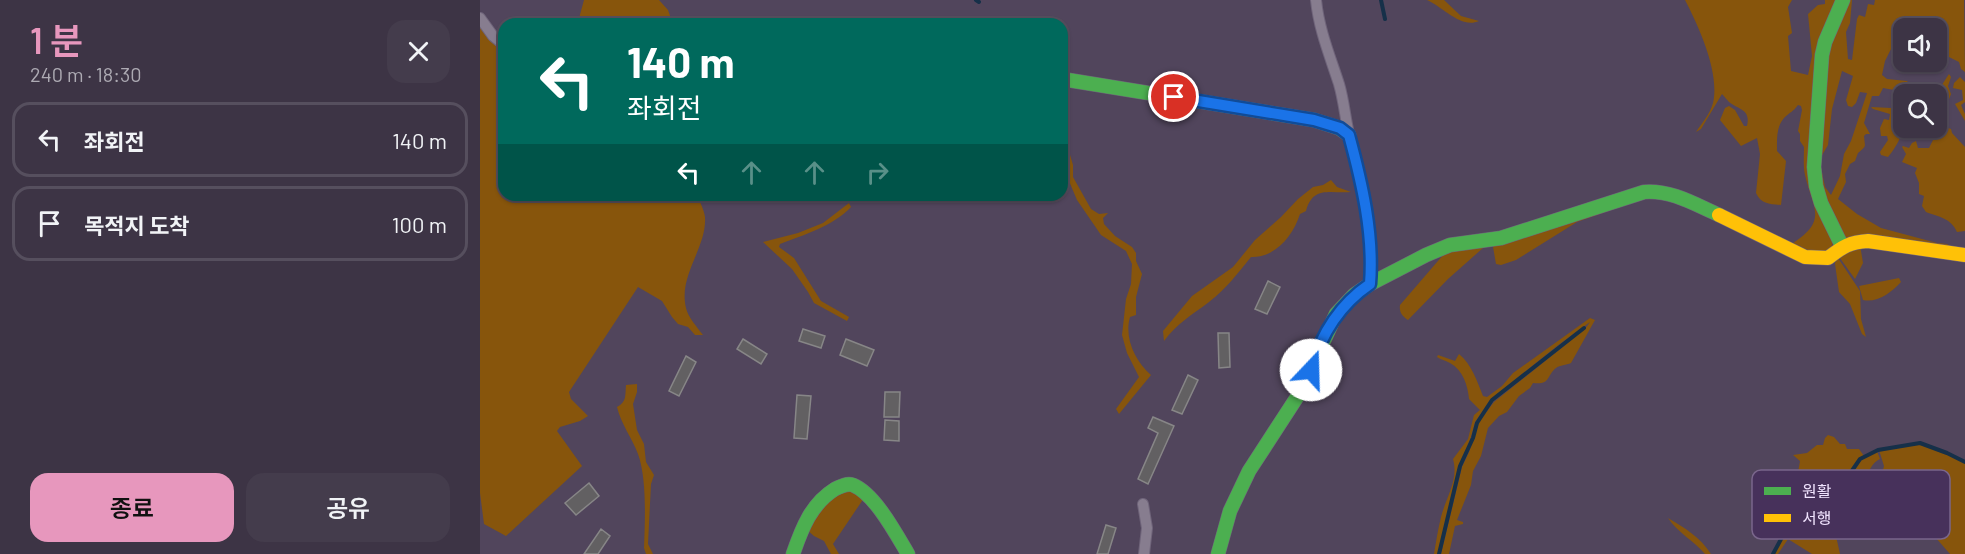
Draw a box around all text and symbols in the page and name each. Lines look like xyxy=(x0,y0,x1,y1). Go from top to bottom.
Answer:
text: 1 분 xyxy=(30,18,83,61)
map controls xyxy=(1893,18,1947,138)
button: sound xyxy=(1893,18,1947,72)
button: close xyxy=(387,20,450,83)
text: 140 m xyxy=(627,36,735,86)
icon: left xyxy=(528,42,606,120)
text: 240 m · 18:30 xyxy=(30,62,142,86)
pin xyxy=(1148,71,1199,122)
icon: arrive xyxy=(1157,80,1190,113)
button: search xyxy=(1893,84,1947,138)
text: 좌회전 xyxy=(627,91,702,123)
icon: left xyxy=(33,123,66,156)
text: 140 m xyxy=(392,127,447,153)
text: 좌회전 xyxy=(84,128,145,154)
icon: left xyxy=(672,156,705,189)
icon: ahead xyxy=(735,156,768,189)
icon: ahead xyxy=(798,156,831,189)
icon: right xyxy=(861,156,894,189)
icon: arrive xyxy=(33,207,66,240)
text: 100 m xyxy=(392,211,447,237)
text: 목적지 도착 xyxy=(84,212,190,238)
position arrow xyxy=(1279,338,1343,402)
legend xyxy=(1752,470,1950,539)
button: 종료 xyxy=(30,473,234,542)
button: 공유 xyxy=(246,473,450,542)
text: 원활 xyxy=(1802,481,1832,500)
text: 서행 xyxy=(1802,508,1831,527)

